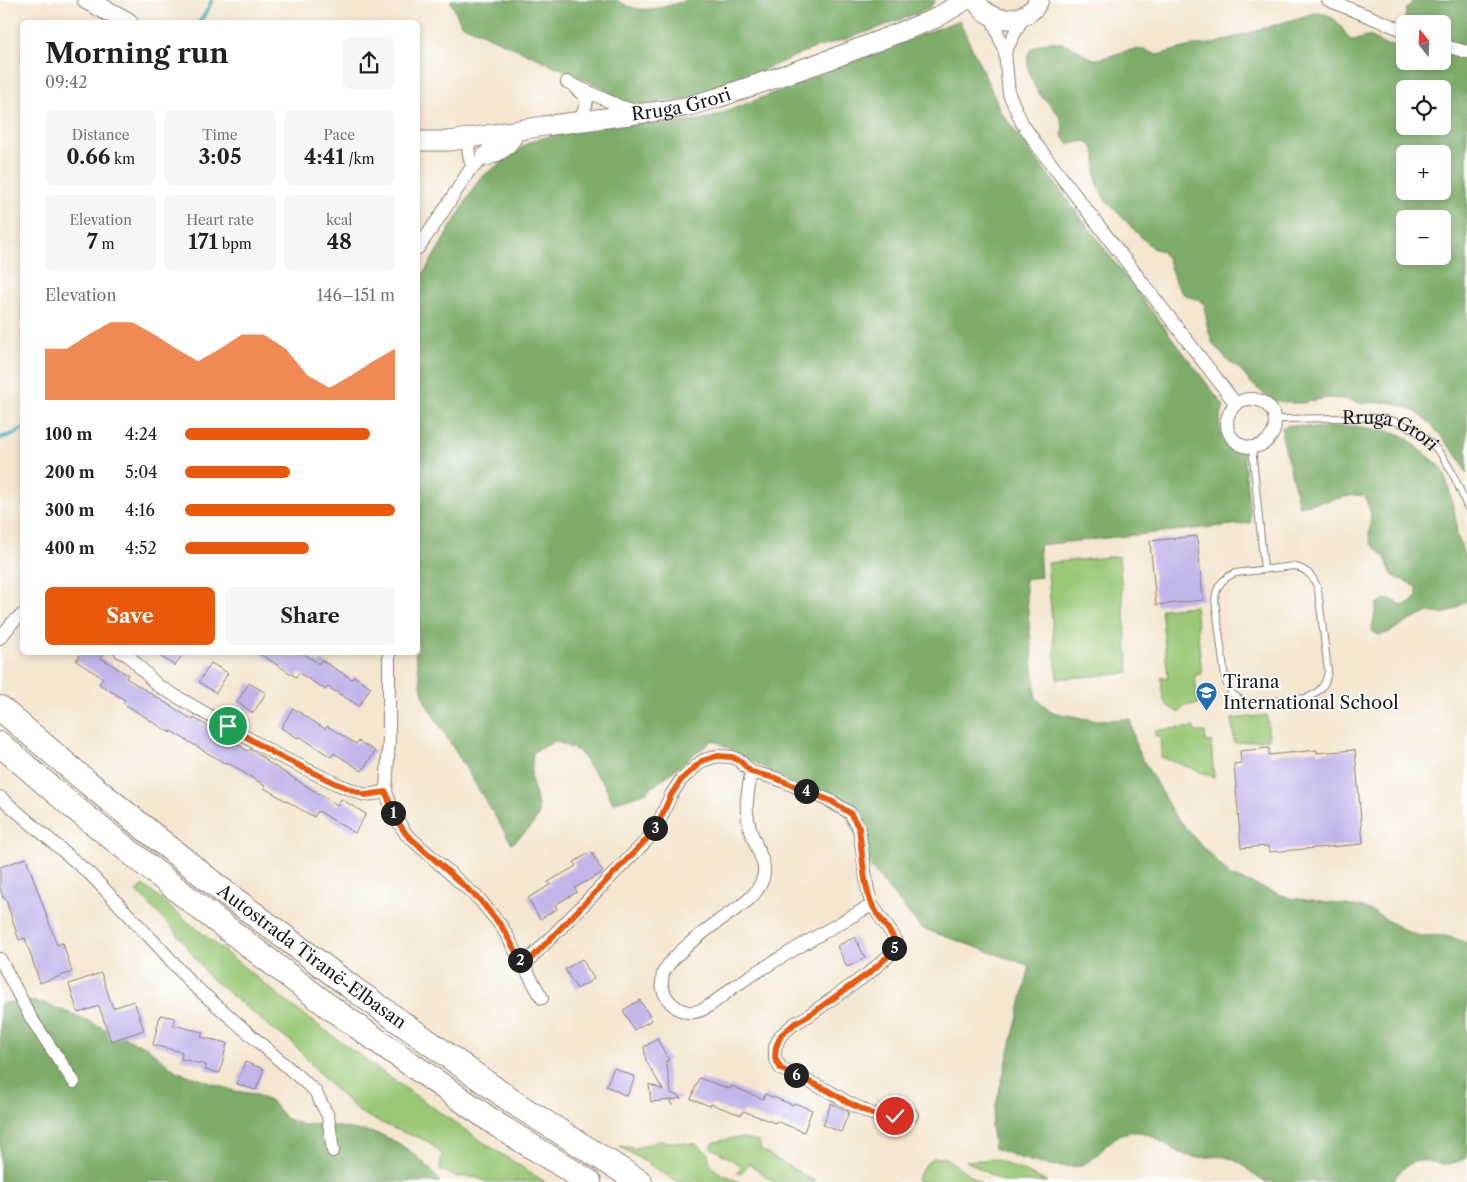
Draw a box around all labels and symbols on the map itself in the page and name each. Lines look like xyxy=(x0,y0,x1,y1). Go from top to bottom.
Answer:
north arrow xyxy=(1396,15,1451,70)
street label: Rruga Grori xyxy=(630,83,734,126)
street label: Rruga Grori xyxy=(1342,407,1443,456)
place label: Tirana International School xyxy=(1223,671,1399,714)
school or university icon: Tirana International School xyxy=(1195,680,1219,711)
pin xyxy=(207,705,249,747)
pin: 4 xyxy=(794,778,818,804)
pin: 1 xyxy=(380,800,406,826)
pin: 3 xyxy=(642,816,668,840)
street label: Autostrada Tiranë-Elbasan xyxy=(212,879,410,1034)
pin: 5 xyxy=(882,936,906,960)
pin: 2 xyxy=(508,948,532,972)
pin: 6 xyxy=(784,1062,808,1088)
pin xyxy=(874,1095,916,1137)

